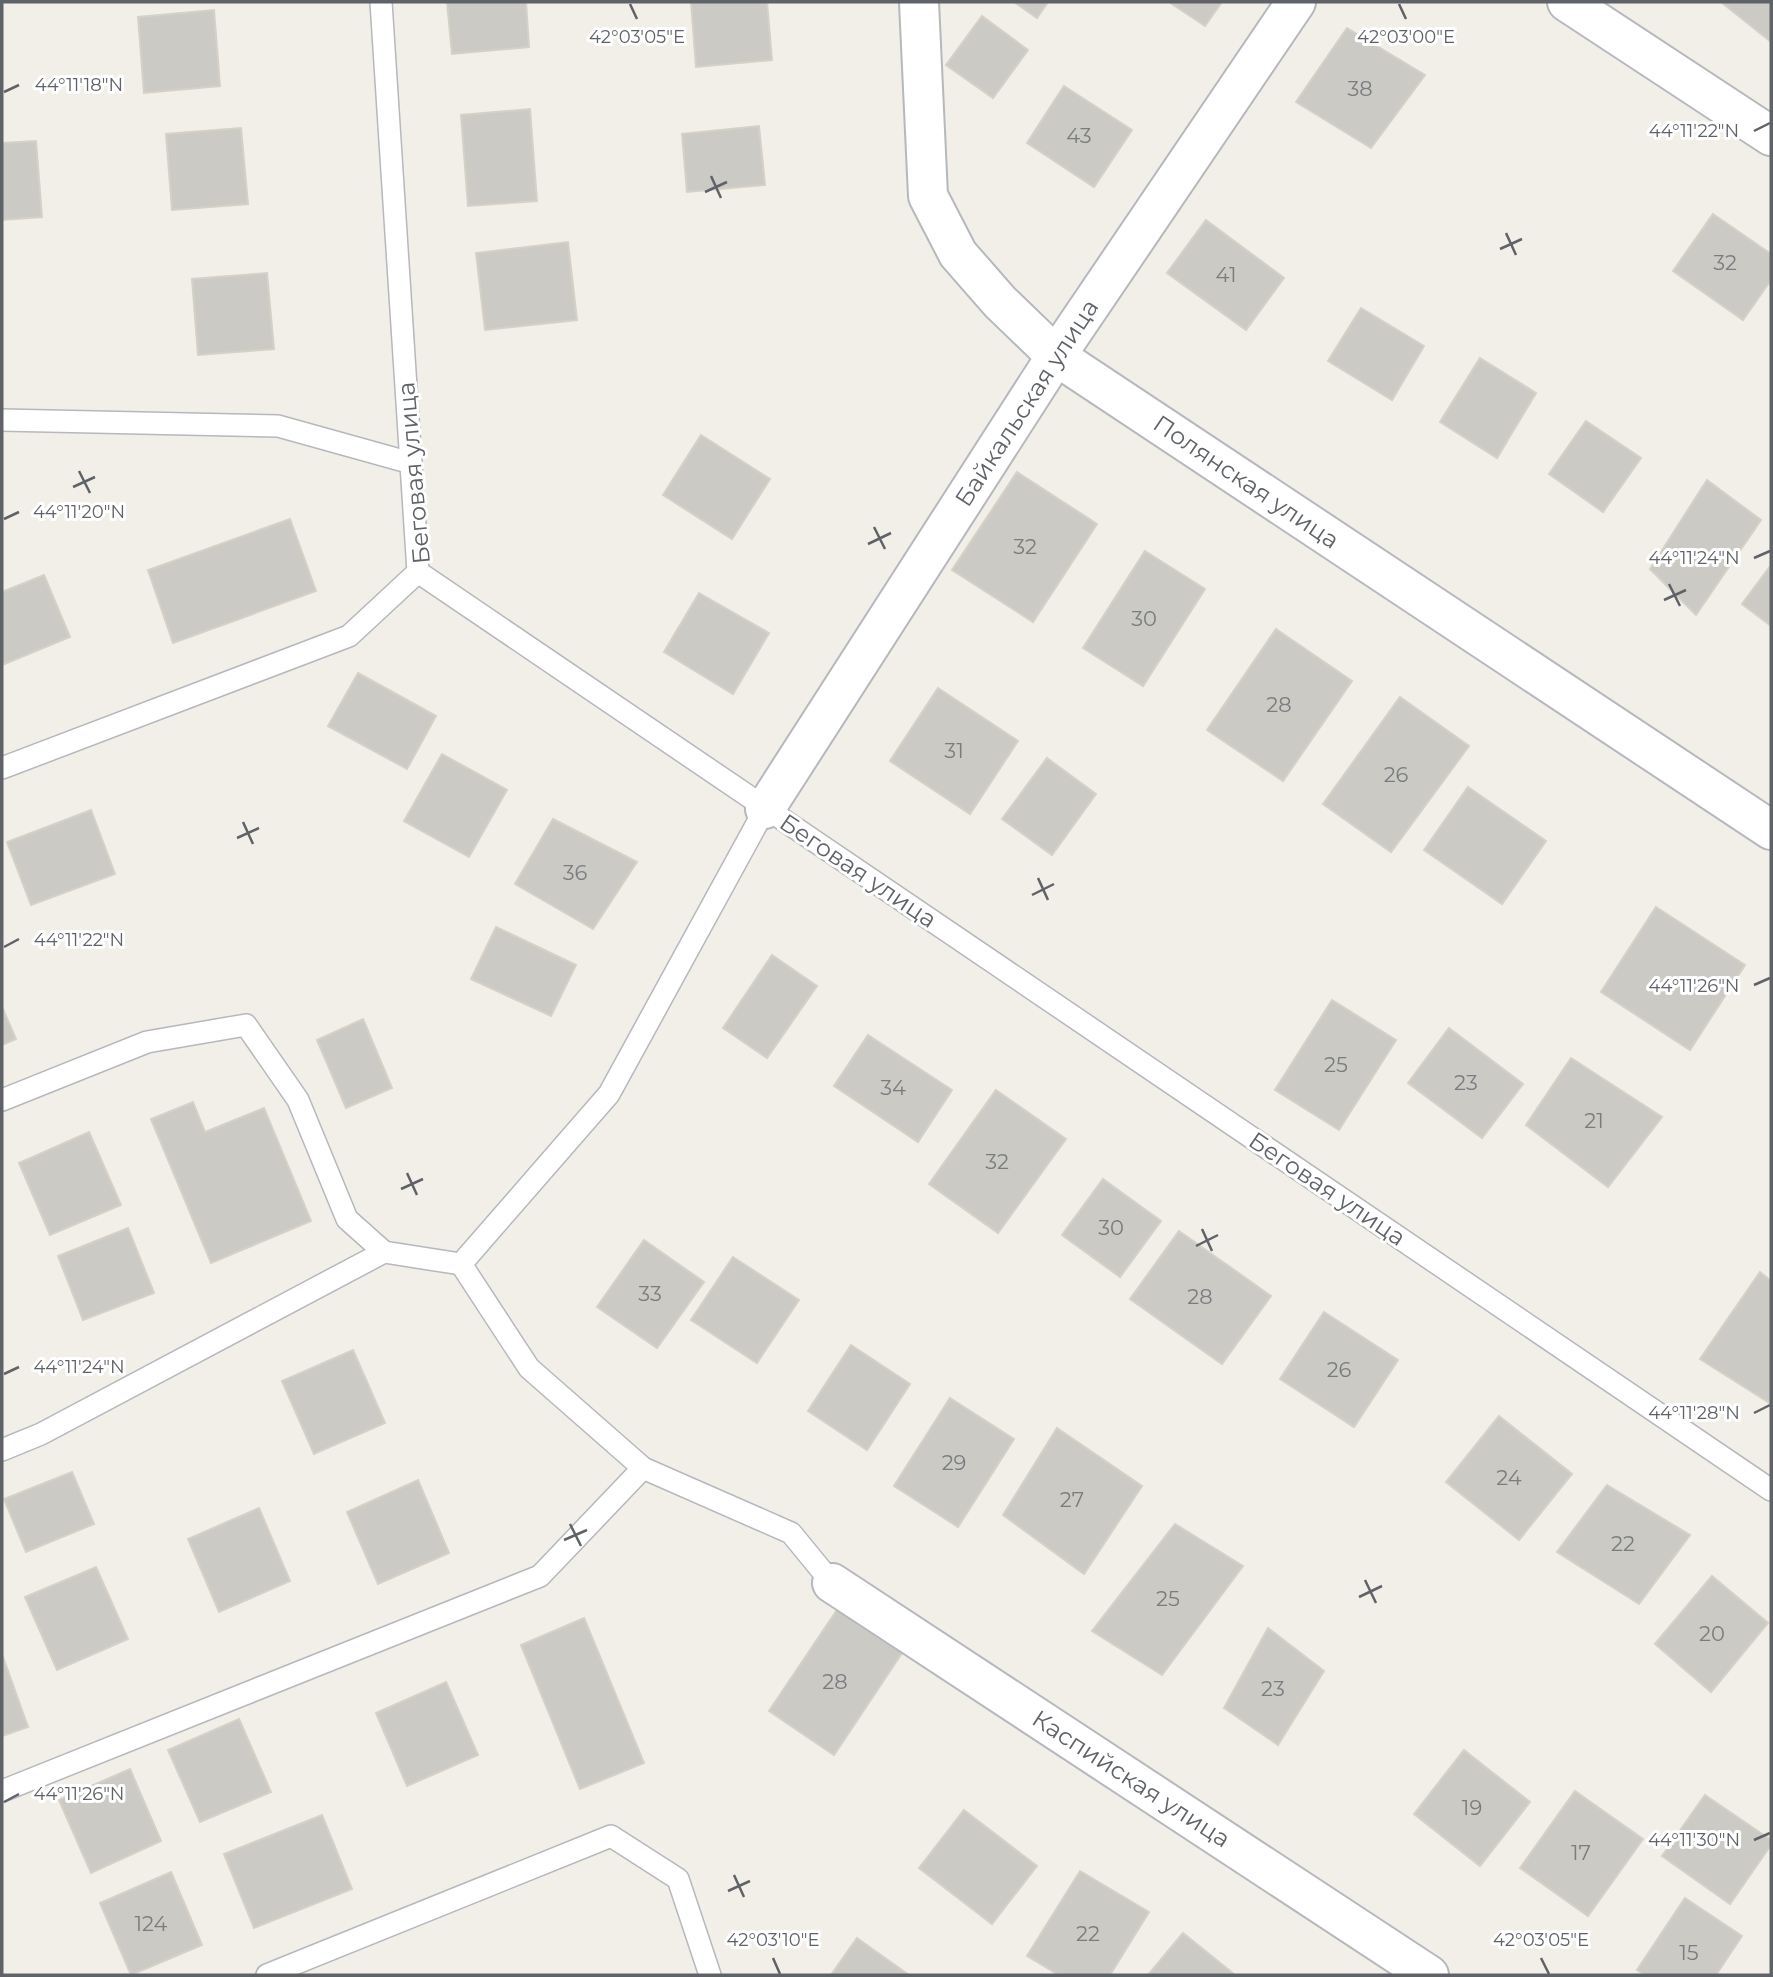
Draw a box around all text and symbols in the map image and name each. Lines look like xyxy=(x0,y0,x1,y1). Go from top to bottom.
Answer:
text: 42°03'05"E xyxy=(589,26,685,48)
text: 42°03'00"E xyxy=(1357,26,1455,48)
text: 44°11'18"N xyxy=(35,74,123,96)
house number: 38 xyxy=(1347,76,1373,101)
text: 44°11'22"N xyxy=(1649,120,1739,142)
house number: 43 xyxy=(1066,123,1092,148)
house number: 32 xyxy=(1713,250,1737,275)
house number: 41 xyxy=(1216,262,1236,287)
street label: Байкальская улица xyxy=(949,294,1104,512)
street label: Беговая улица xyxy=(391,381,436,565)
street label: Полянская улица xyxy=(1148,409,1345,555)
text: 44°11'20"N xyxy=(33,501,125,523)
house number: 32 xyxy=(1013,534,1037,559)
text: 44°11'24"N xyxy=(1648,547,1740,569)
house number: 30 xyxy=(1131,606,1157,631)
house number: 28 xyxy=(1266,692,1292,717)
house number: 31 xyxy=(944,738,964,763)
house number: 26 xyxy=(1384,762,1409,787)
street label: Беговая улица xyxy=(774,807,942,934)
house number: 36 xyxy=(563,860,588,885)
text: 44°11'22"N xyxy=(34,929,124,951)
text: 44°11'26"N xyxy=(1649,975,1740,997)
house number: 25 xyxy=(1324,1052,1348,1077)
house number: 23 xyxy=(1454,1070,1478,1095)
house number: 34 xyxy=(880,1075,906,1100)
house number: 21 xyxy=(1584,1108,1604,1133)
street label: Беговая улица xyxy=(1243,1125,1411,1252)
house number: 32 xyxy=(985,1149,1009,1174)
house number: 30 xyxy=(1098,1215,1124,1240)
house number: 33 xyxy=(638,1281,662,1306)
house number: 28 xyxy=(1187,1284,1213,1309)
text: 44°11'24"N xyxy=(33,1356,125,1378)
house number: 26 xyxy=(1327,1357,1352,1382)
text: 44°11'28"N xyxy=(1648,1402,1740,1424)
house number: 29 xyxy=(942,1450,966,1475)
house number: 24 xyxy=(1496,1465,1522,1490)
house number: 27 xyxy=(1060,1487,1084,1512)
house number: 22 xyxy=(1611,1531,1635,1556)
house number: 25 xyxy=(1156,1586,1180,1611)
house number: 20 xyxy=(1699,1621,1725,1646)
house number: 28 xyxy=(822,1669,848,1694)
house number: 23 xyxy=(1261,1676,1285,1701)
street label: Каспийская улица xyxy=(1027,1704,1236,1853)
text: 44°11'26"N xyxy=(34,1783,125,1805)
house number: 19 xyxy=(1462,1795,1482,1820)
text: 44°11'30"N xyxy=(1648,1829,1740,1851)
house number: 17 xyxy=(1571,1840,1591,1865)
house number: 124 xyxy=(135,1911,168,1936)
house number: 22 xyxy=(1076,1921,1100,1946)
text: 42°03'10"E xyxy=(726,1929,820,1951)
text: 42°03'05"E xyxy=(1493,1929,1589,1951)
house number: 15 xyxy=(1679,1940,1699,1965)

